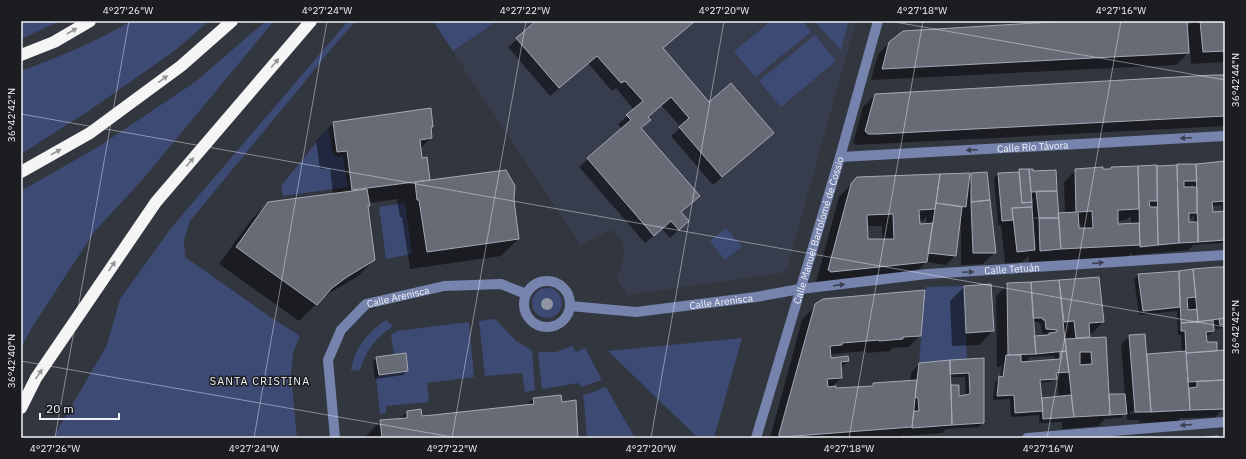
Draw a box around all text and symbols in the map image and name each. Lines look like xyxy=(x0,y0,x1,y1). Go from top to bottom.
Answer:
text: 4°27'26"W xyxy=(103,4,153,17)
text: 4°27'24"W xyxy=(302,4,352,17)
text: 4°27'22"W xyxy=(500,4,550,17)
text: 4°27'20"W xyxy=(699,4,749,17)
text: 4°27'18"W xyxy=(897,4,947,17)
text: 4°27'16"W xyxy=(1096,4,1146,17)
one-way arrow xyxy=(66,28,78,35)
text: 36°42'44"N xyxy=(1229,53,1242,107)
one-way arrow xyxy=(270,58,279,69)
one-way arrow xyxy=(158,75,169,83)
text: 36°42'42"N xyxy=(5,88,18,142)
one-way arrow xyxy=(1180,135,1192,142)
street label: Calle Río Távora xyxy=(997,139,1069,155)
one-way arrow xyxy=(965,147,978,153)
one-way arrow xyxy=(50,149,62,156)
street label: Calle Manuel Bartolomé de Cossio xyxy=(790,155,847,306)
one-way arrow xyxy=(186,157,195,167)
one-way arrow xyxy=(1092,260,1104,267)
one-way arrow xyxy=(108,261,116,271)
street label: Calle Tetuán xyxy=(984,261,1040,277)
one-way arrow xyxy=(962,268,974,275)
one-way arrow xyxy=(833,282,845,288)
street label: Calle Arenisca xyxy=(366,283,431,311)
street label: Calle Arenisca xyxy=(689,291,754,312)
text: 36°42'42"N xyxy=(1229,300,1242,354)
text: 36°42'40"N xyxy=(5,334,18,388)
one-way arrow xyxy=(36,368,43,379)
district label: SANTA CRISTINA xyxy=(210,374,310,388)
scale bar xyxy=(40,395,119,421)
text: 20 m xyxy=(46,401,74,416)
one-way arrow xyxy=(1180,422,1192,429)
text: 4°27'26"W xyxy=(30,442,80,455)
text: 4°27'24"W xyxy=(229,442,279,455)
text: 4°27'22"W xyxy=(427,442,477,455)
text: 4°27'20"W xyxy=(626,442,676,455)
text: 4°27'18"W xyxy=(824,442,874,455)
text: 4°27'16"W xyxy=(1023,442,1073,455)

